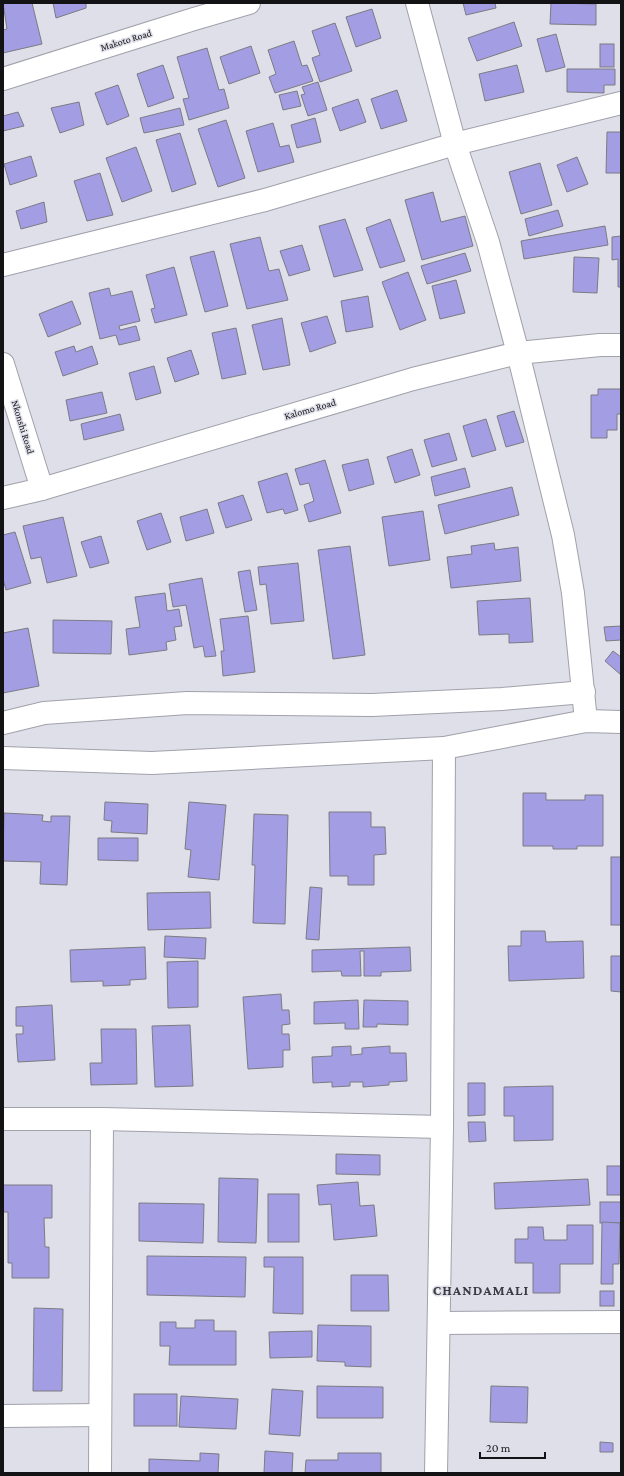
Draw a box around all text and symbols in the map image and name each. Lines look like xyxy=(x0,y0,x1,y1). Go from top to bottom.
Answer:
street label: Makoto Road xyxy=(99,27,154,53)
street label: Kalomo Road xyxy=(283,396,338,422)
street label: Nkonshi Road xyxy=(10,399,37,456)
district label: CHANDAMALI xyxy=(433,1282,529,1298)
scale bar xyxy=(480,1434,545,1460)
text: 20 m xyxy=(486,1441,511,1455)

